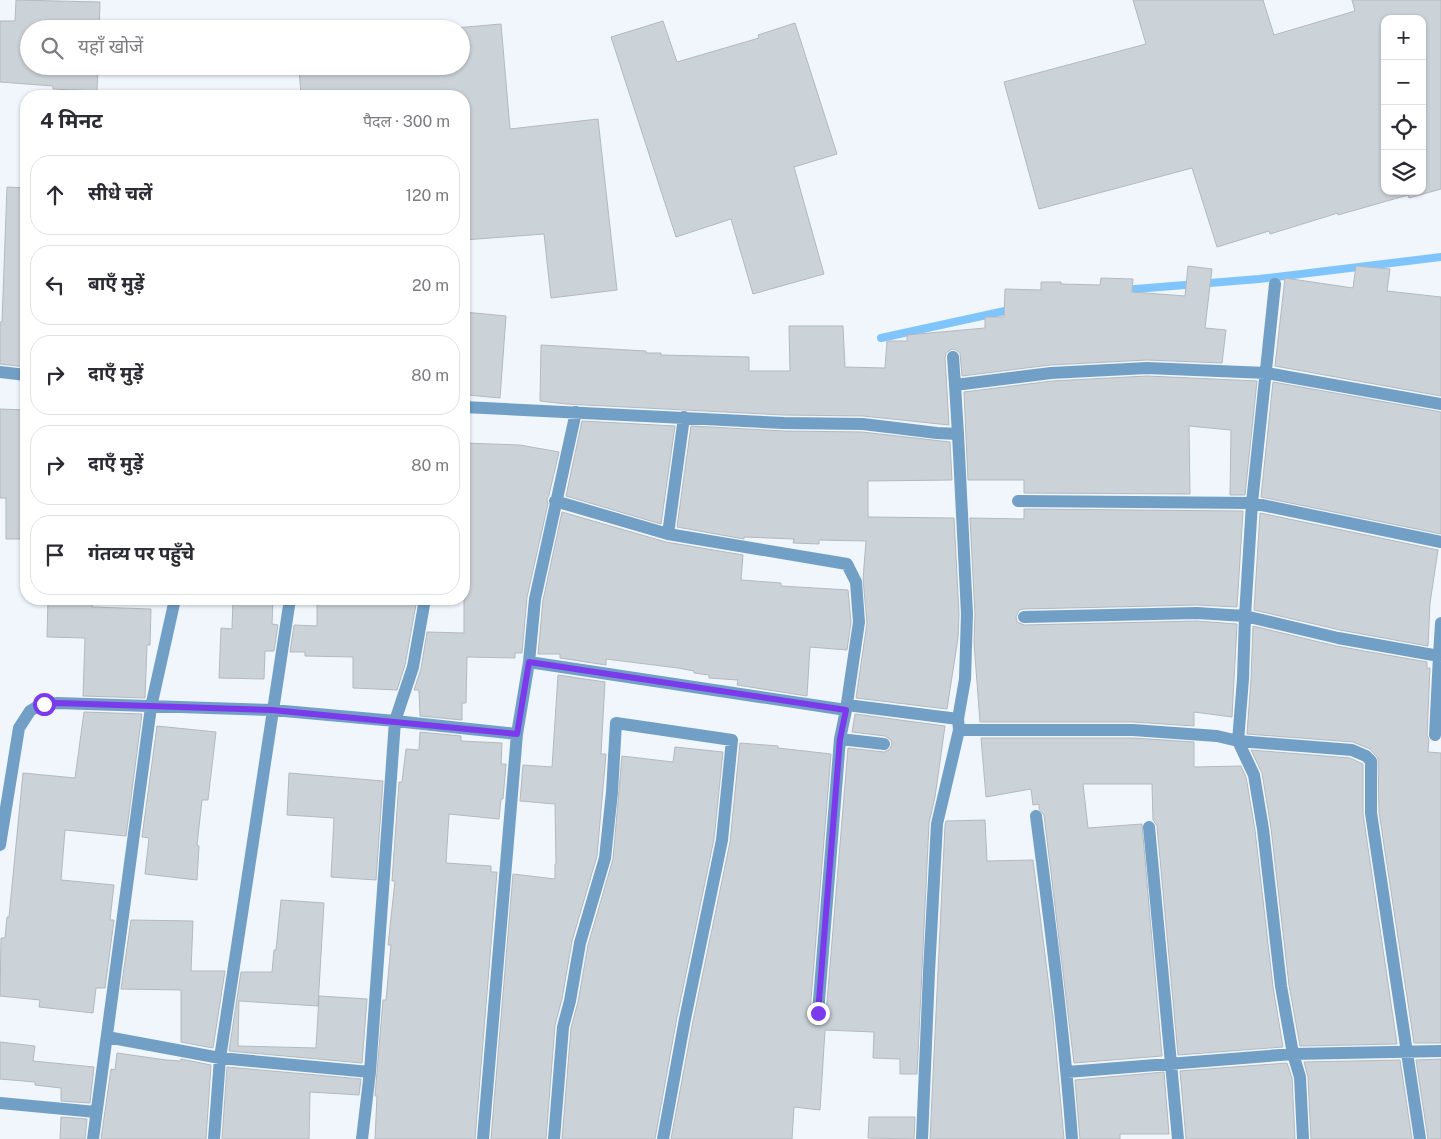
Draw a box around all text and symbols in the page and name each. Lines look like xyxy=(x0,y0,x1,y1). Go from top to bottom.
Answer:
map controls xyxy=(1381,15,1426,195)
button: + xyxy=(1381,15,1426,60)
search box xyxy=(20,20,470,75)
icon: search xyxy=(38,34,66,62)
text: यहाँ खोजें xyxy=(78,35,143,57)
button: − xyxy=(1381,60,1426,105)
button: locate xyxy=(1381,105,1426,150)
text: 4 मिनट xyxy=(40,108,103,133)
text: पैदल · 300 m xyxy=(363,112,450,131)
button: layers xyxy=(1381,150,1426,195)
icon: ahead xyxy=(41,181,69,209)
text: सीधे चलें xyxy=(88,182,152,204)
text: 120 m xyxy=(405,186,449,205)
icon: left xyxy=(41,271,69,299)
text: बाएँ मुड़ें xyxy=(88,272,144,294)
text: 20 m xyxy=(412,276,449,295)
icon: right xyxy=(41,361,69,389)
text: दाएँ मुड़ें xyxy=(88,362,143,384)
text: 80 m xyxy=(411,366,449,385)
icon: right xyxy=(41,451,69,479)
text: दाएँ मुड़ें xyxy=(88,452,143,474)
text: 80 m xyxy=(411,456,449,475)
icon: arrive xyxy=(41,541,69,569)
text: गंतव्य पर पहुँचे xyxy=(88,542,194,564)
route start xyxy=(33,693,56,716)
route end xyxy=(807,1002,830,1025)

